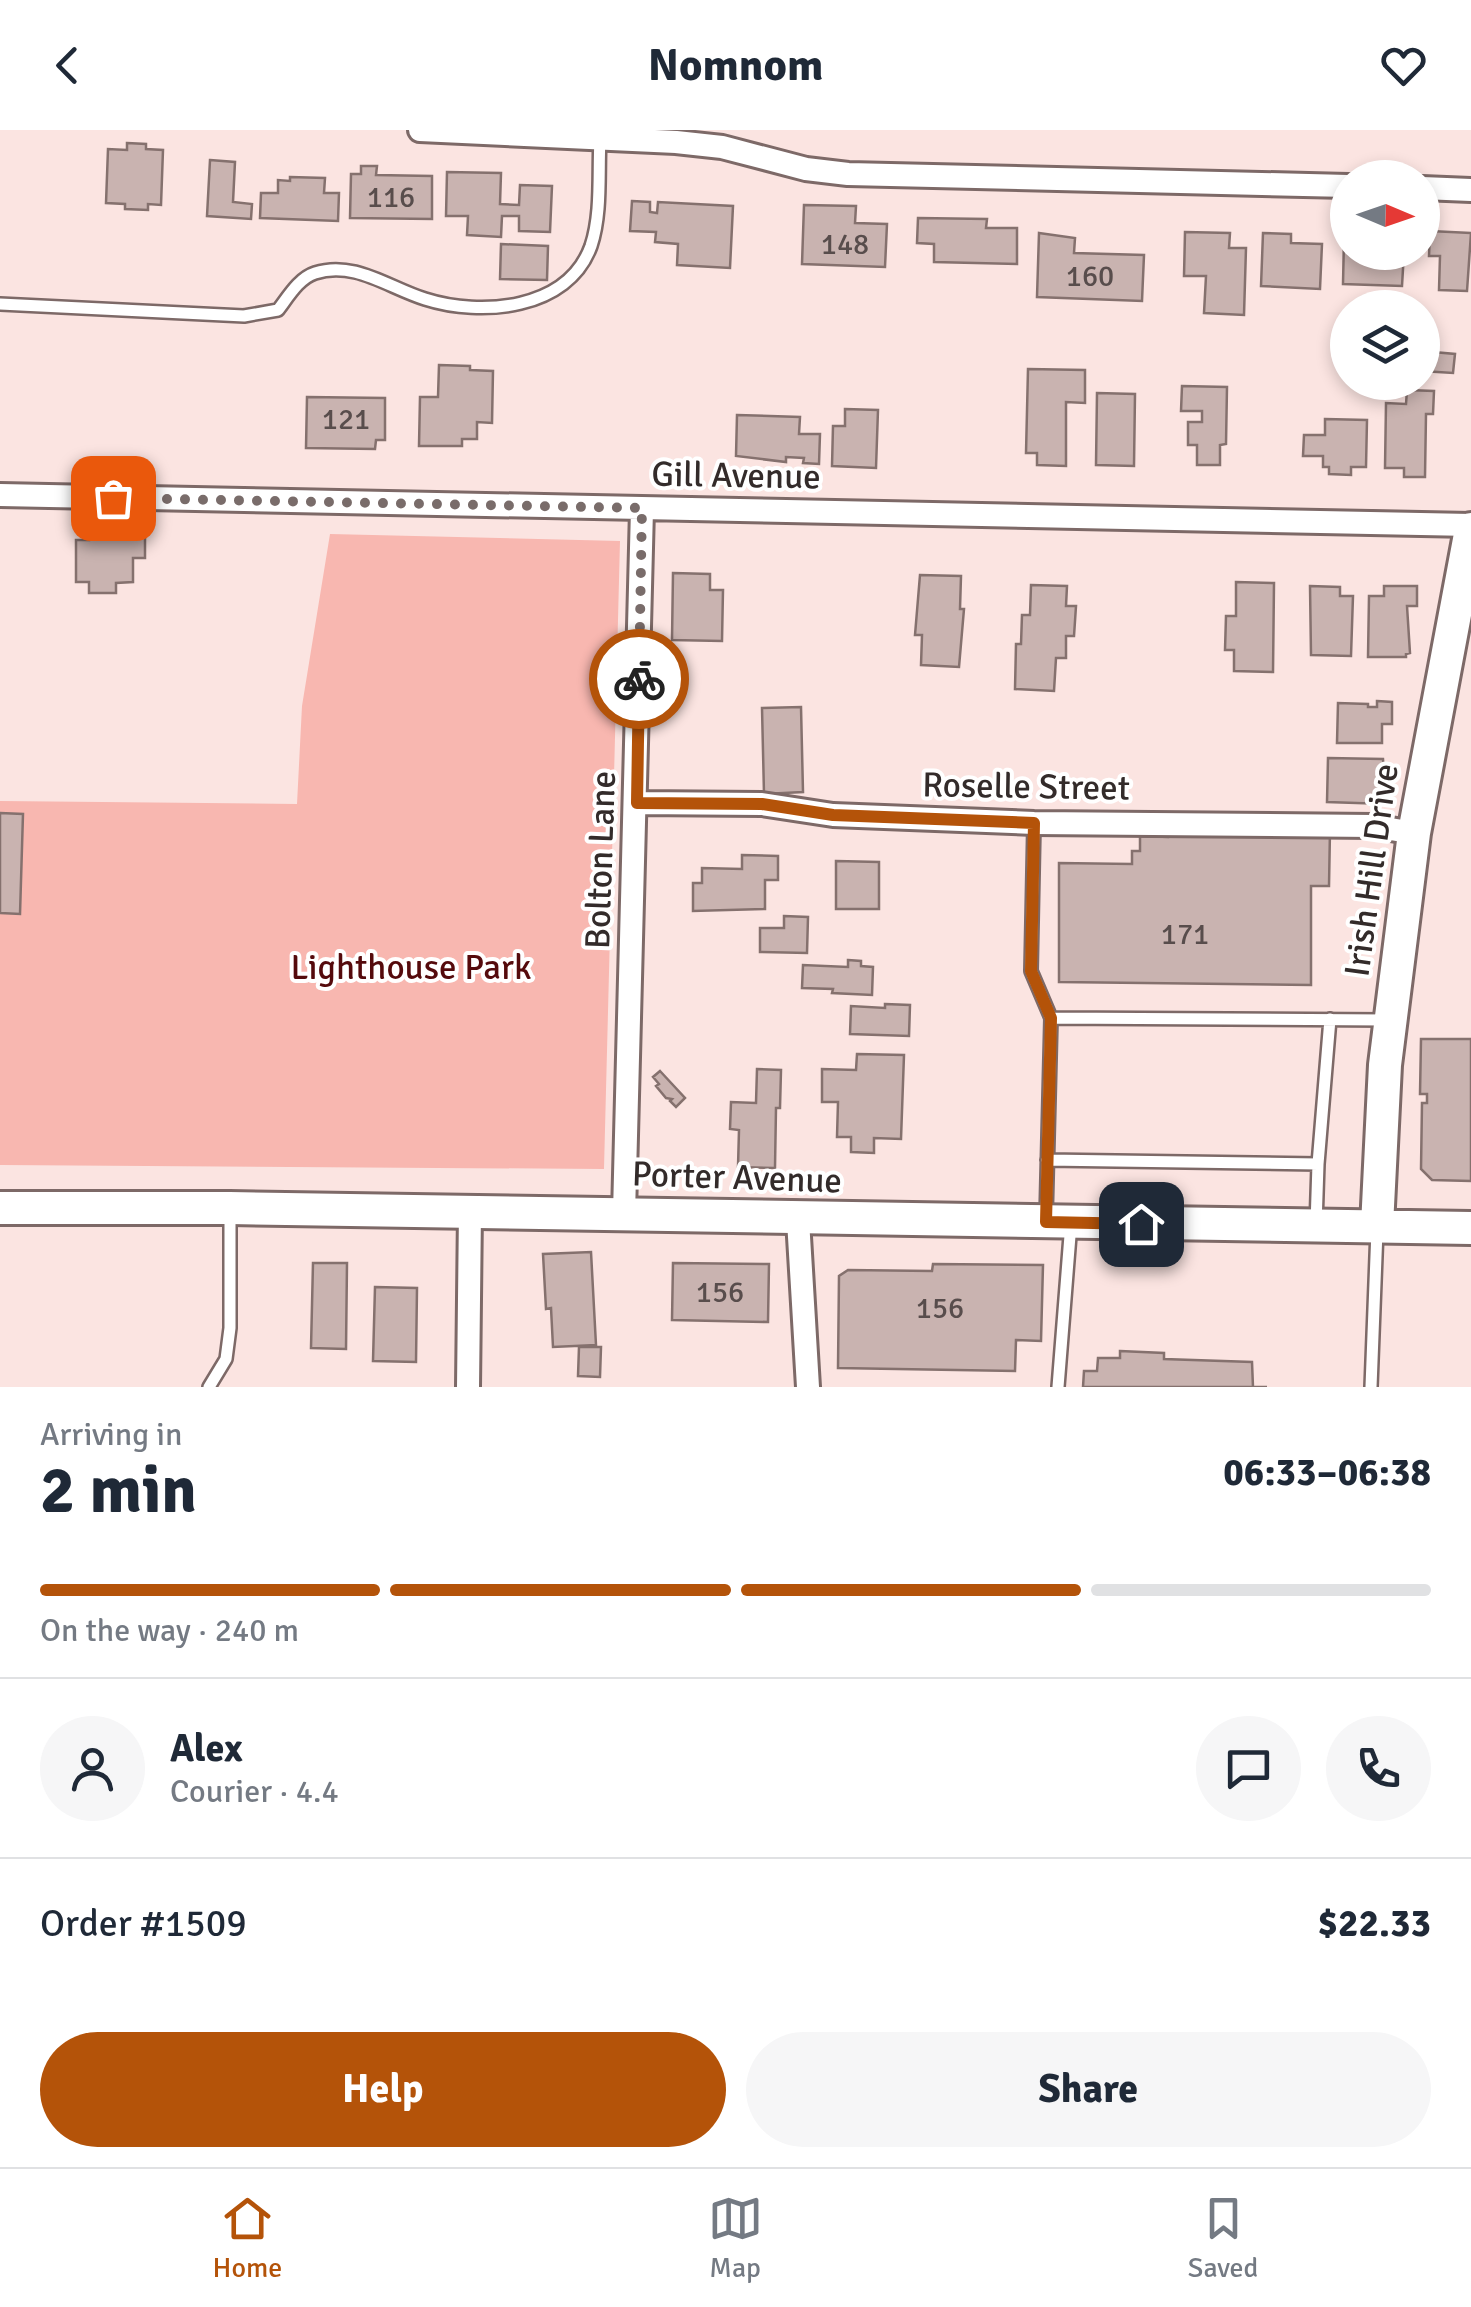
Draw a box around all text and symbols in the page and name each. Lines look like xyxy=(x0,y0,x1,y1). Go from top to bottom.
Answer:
icon: back xyxy=(40,38,95,93)
text: Nomnom xyxy=(648,38,823,93)
icon: heart xyxy=(1376,38,1431,93)
north arrow xyxy=(1330,160,1440,270)
map controls xyxy=(1330,160,1440,400)
house number: 116 xyxy=(367,179,415,216)
house number: 148 xyxy=(821,226,869,263)
house number: 160 xyxy=(1066,258,1114,295)
button: layers xyxy=(1330,290,1440,400)
house number: 121 xyxy=(322,401,370,438)
street label: Gill Avenue xyxy=(651,453,821,498)
pin xyxy=(71,456,156,541)
icon: bag xyxy=(86,471,141,526)
courier xyxy=(589,629,689,729)
icon: bike xyxy=(612,652,667,707)
street label: Irish Hill Drive xyxy=(1335,761,1408,979)
street label: Roselle Street xyxy=(922,763,1130,810)
street label: Bolton Lane xyxy=(576,770,625,950)
house number: 171 xyxy=(1161,916,1209,953)
park label: Lighthouse Park xyxy=(290,946,532,989)
street label: Porter Avenue xyxy=(631,1152,843,1203)
pin xyxy=(1099,1182,1184,1267)
icon: home xyxy=(1114,1197,1169,1252)
house number: 156 xyxy=(696,1274,744,1311)
house number: 156 xyxy=(916,1290,964,1327)
text: Arriving in xyxy=(40,1415,182,1454)
text: 06:33–06:38 xyxy=(1223,1449,1431,1496)
text: 2 min xyxy=(40,1451,197,1531)
text: On the way · 240 m xyxy=(40,1611,299,1650)
button: person xyxy=(40,1716,145,1821)
button: chat xyxy=(1196,1716,1301,1821)
button: phone xyxy=(1326,1716,1431,1821)
text: Alex xyxy=(170,1725,243,1772)
text: Courier · 4.4 xyxy=(170,1772,339,1811)
text: Order #1509 xyxy=(40,1900,247,1947)
text: $22.33 xyxy=(1318,1900,1431,1947)
button: Help xyxy=(40,2032,726,2147)
button: Share xyxy=(746,2032,1431,2147)
tab: Home xyxy=(213,2191,282,2285)
tab: Map xyxy=(708,2191,763,2285)
tab: Saved xyxy=(1188,2191,1258,2285)

